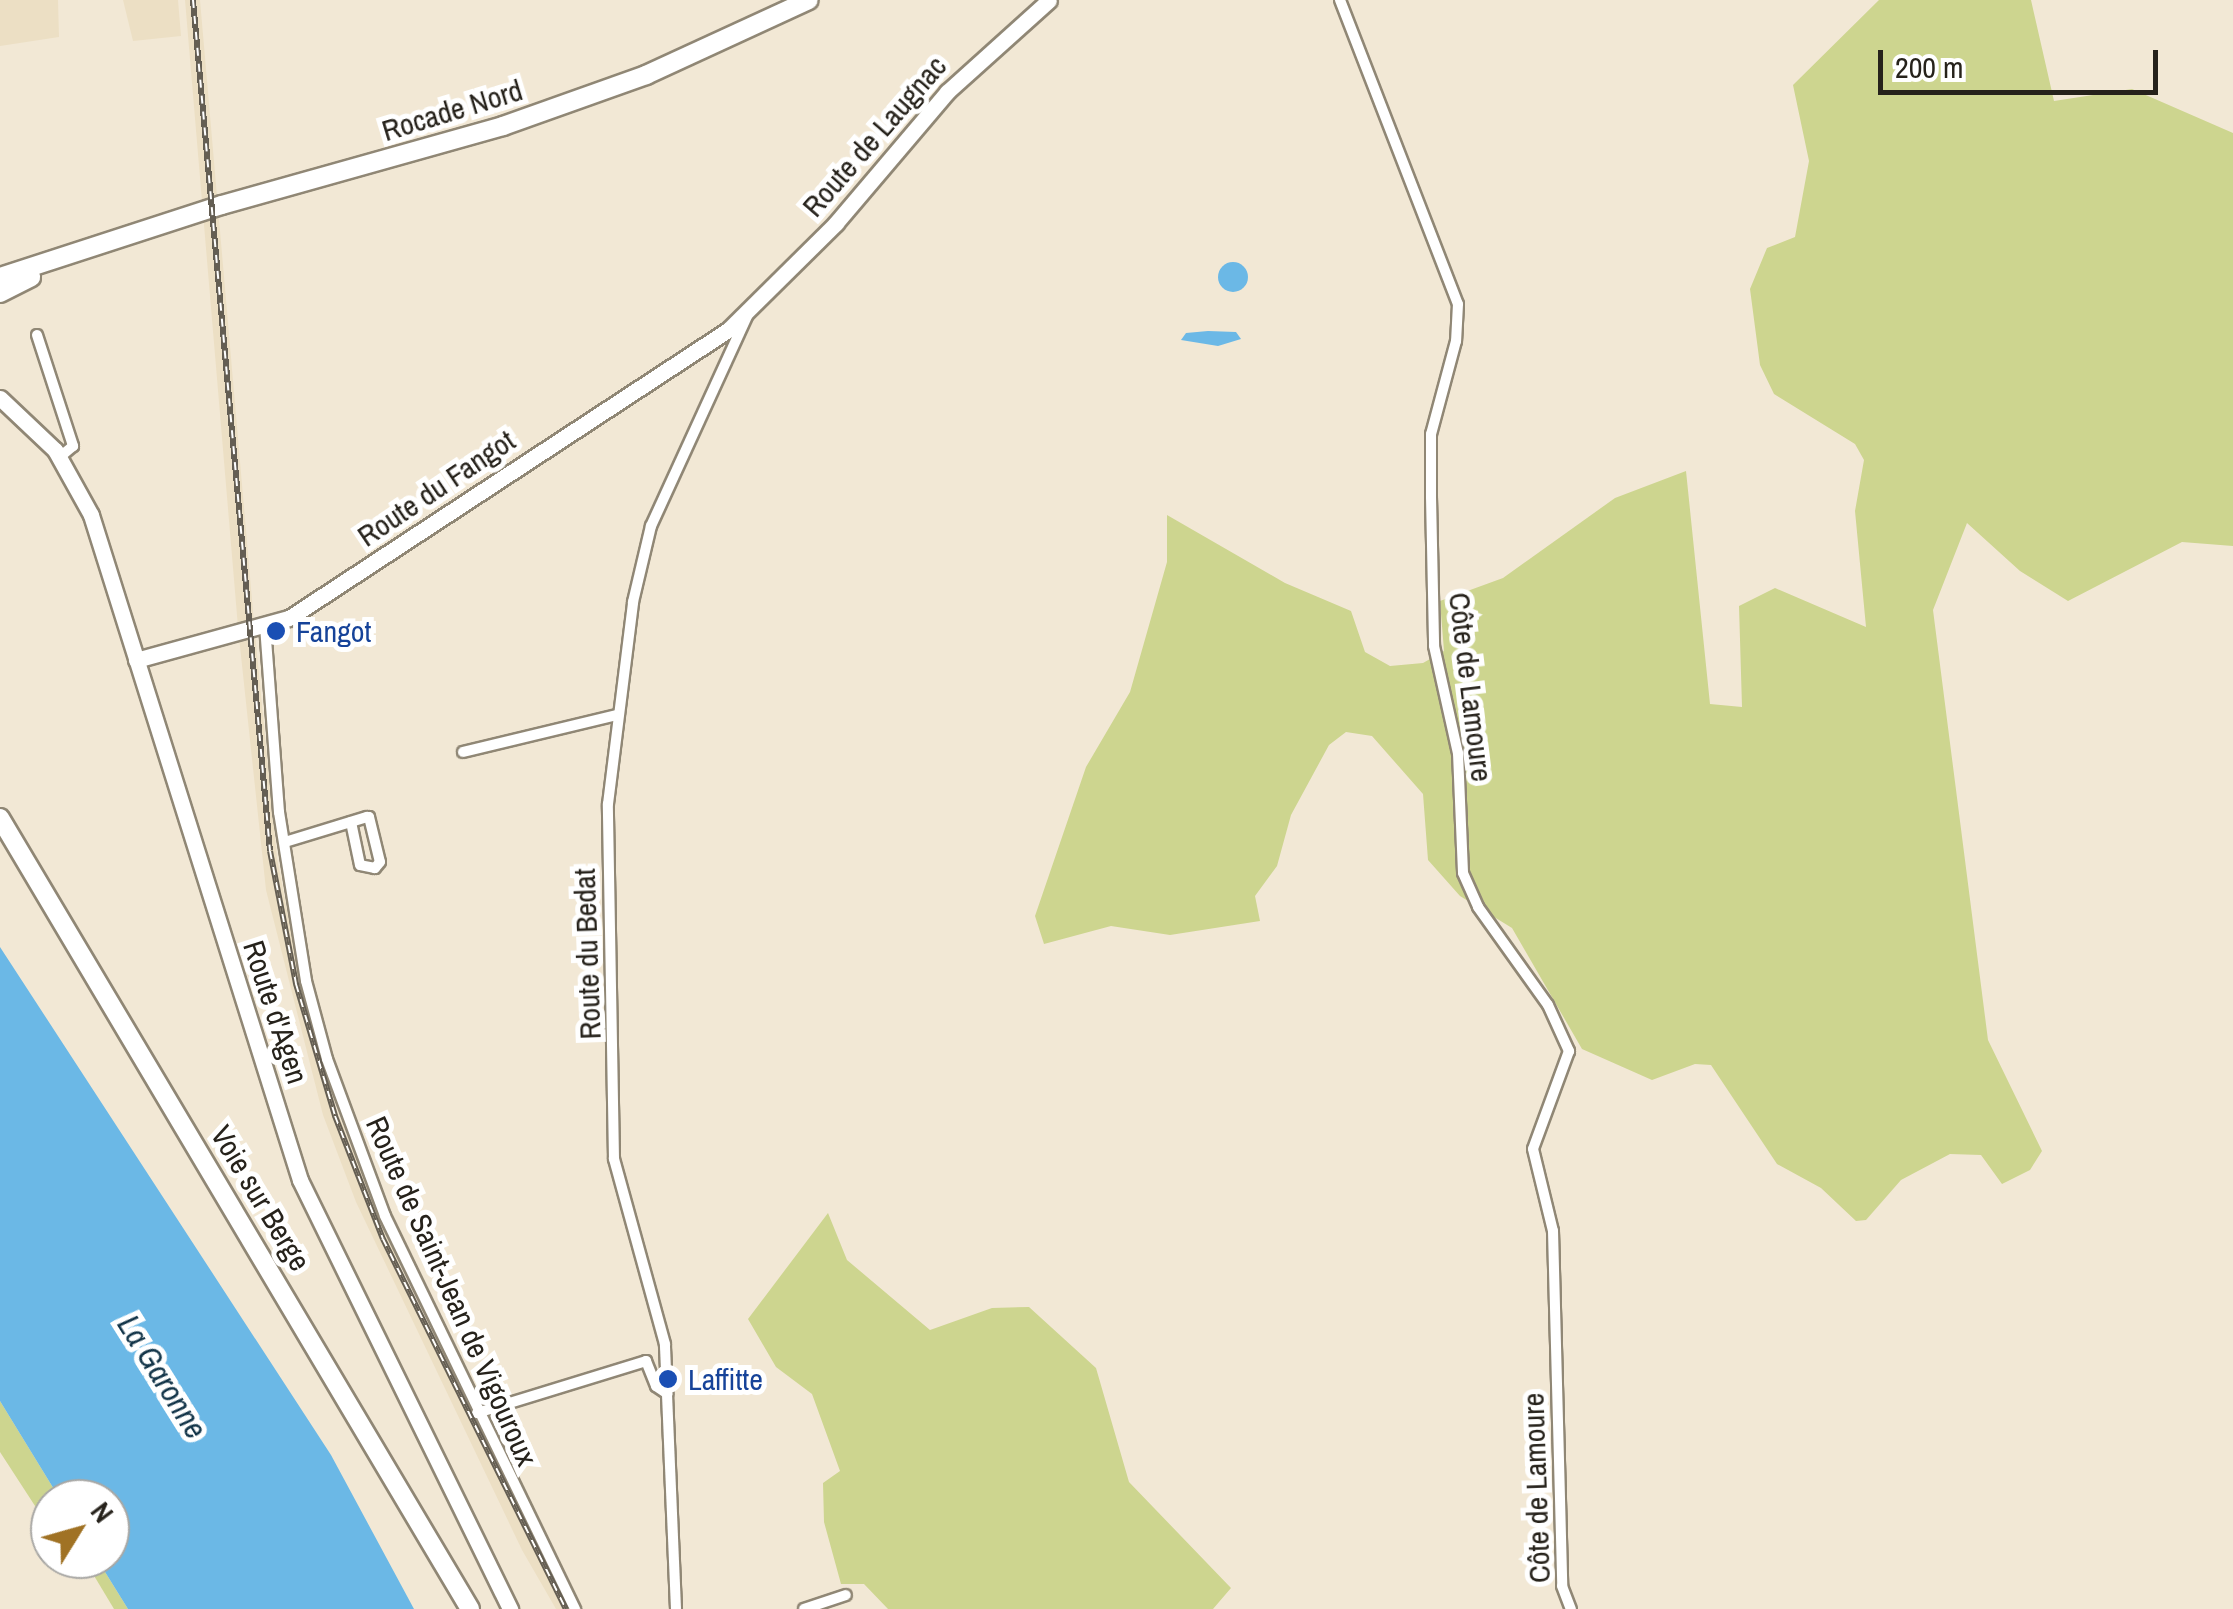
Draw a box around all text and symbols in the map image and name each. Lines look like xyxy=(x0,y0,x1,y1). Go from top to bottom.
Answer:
scale bar xyxy=(1883,30,2163,92)
text: 200 m xyxy=(1895,47,1963,87)
street label: Route de Laugnac xyxy=(794,48,954,224)
street label: Rocade Nord xyxy=(377,72,527,148)
street label: Route du Fangot xyxy=(350,422,522,554)
street label: Côte de Lamoure xyxy=(1442,590,1500,784)
place label: Fangot xyxy=(296,613,371,649)
marker: Fangot xyxy=(265,620,287,642)
street label: Route du Bedat xyxy=(566,868,608,1040)
street label: Route d'Agen xyxy=(236,936,316,1088)
street label: Route de Saint-Jean de Vigouroux xyxy=(359,1111,545,1471)
street label: Voie sur Berge xyxy=(204,1119,318,1277)
water label: La Garonne xyxy=(109,1308,215,1446)
place label: Laffitte xyxy=(688,1361,763,1397)
marker: Laffitte xyxy=(657,1368,679,1390)
street label: Côte de Lamoure xyxy=(1515,1392,1557,1584)
north arrow xyxy=(30,1479,130,1579)
text: N xyxy=(82,1494,123,1530)

